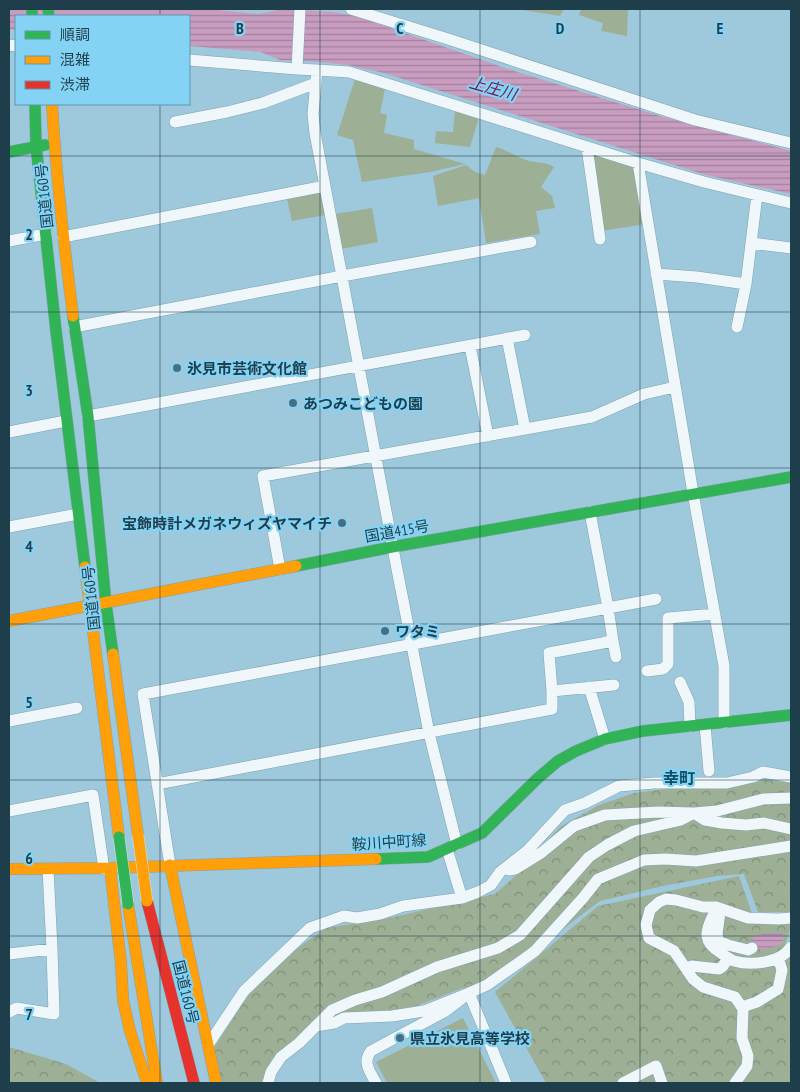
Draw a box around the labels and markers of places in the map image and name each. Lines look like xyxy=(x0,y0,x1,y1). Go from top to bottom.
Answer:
place label: 氷見市芸術文化館 xyxy=(187,359,307,378)
marker: 氷見市芸術文化館 xyxy=(171,362,183,374)
place label: あつみこどもの園 xyxy=(303,394,423,413)
marker: あつみこどもの園 xyxy=(287,397,299,409)
place label: 宝飾時計メガネウィズヤマイチ xyxy=(122,514,332,533)
marker: 宝飾時計メガネウィズヤマイチ xyxy=(336,517,348,529)
place label: ワタミ xyxy=(395,622,440,641)
marker: ワタミ xyxy=(379,625,391,637)
place label: 県立氷見高等学校 xyxy=(410,1029,530,1048)
marker: 県立氷見高等学校 xyxy=(394,1032,406,1044)

